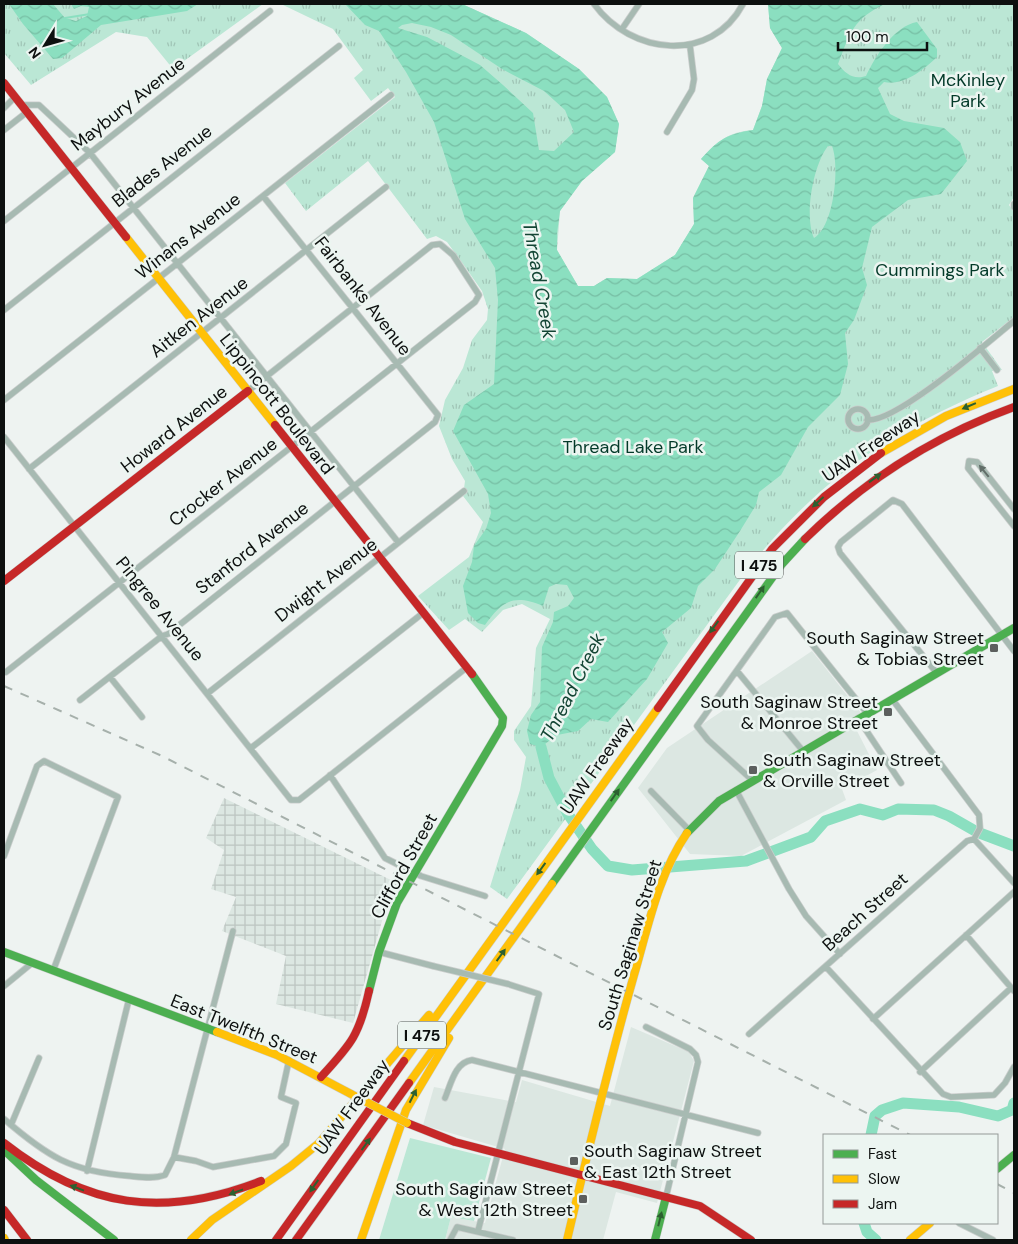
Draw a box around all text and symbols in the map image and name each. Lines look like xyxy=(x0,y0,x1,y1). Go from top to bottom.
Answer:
north arrow xyxy=(20,20,70,70)
scale bar xyxy=(838,20,927,52)
text: 100 m xyxy=(846,27,889,47)
text: N xyxy=(24,43,45,62)
street label: Maybury Avenue xyxy=(66,52,190,156)
park label: McKinley Park xyxy=(931,68,1005,113)
street label: Blades Avenue xyxy=(107,119,217,213)
street label: Winans Avenue xyxy=(130,187,246,285)
water label: Thread Creek xyxy=(517,219,562,341)
street label: Fairbanks Avenue xyxy=(309,232,417,360)
park label: Cummings Park xyxy=(875,258,1005,282)
street label: Aitken Avenue xyxy=(145,271,253,363)
street label: Lippincott Boulevard xyxy=(214,329,340,479)
street label: Howard Avenue xyxy=(116,380,232,478)
one-way arrow xyxy=(961,402,976,410)
street label: UAW Freeway xyxy=(817,404,925,488)
street label: Crocker Avenue xyxy=(164,432,282,532)
park label: Thread Lake Park xyxy=(562,435,704,459)
one-way arrow xyxy=(979,464,990,477)
one-way arrow xyxy=(868,473,882,483)
street label: Stanford Avenue xyxy=(190,496,314,600)
one-way arrow xyxy=(812,496,824,508)
street label: Dwight Avenue xyxy=(270,532,382,628)
street label: Pingree Avenue xyxy=(110,552,210,666)
road number: I 475 xyxy=(735,552,783,578)
one-way arrow xyxy=(755,585,765,599)
one-way arrow xyxy=(709,620,719,634)
place label: South Saginaw Street & Tobias Street xyxy=(806,626,984,671)
water label: Thread Creek xyxy=(534,628,611,746)
marker: South Saginaw Street & Tobias Street xyxy=(988,642,1000,654)
place label: South Saginaw Street & Monroe Street xyxy=(700,690,878,735)
marker: South Saginaw Street & Monroe Street xyxy=(882,706,894,718)
street label: UAW Freeway xyxy=(555,713,639,819)
place label: South Saginaw Street & Orville Street xyxy=(763,748,941,793)
marker: South Saginaw Street & Orville Street xyxy=(747,764,759,776)
one-way arrow xyxy=(610,789,620,802)
street label: Clifford Street xyxy=(365,809,443,923)
street label: South Saginaw Street xyxy=(593,857,667,1033)
one-way arrow xyxy=(537,863,547,876)
street label: Beach Street xyxy=(817,867,913,957)
one-way arrow xyxy=(496,948,506,961)
street label: East Twelfth Street xyxy=(167,989,321,1069)
road number: I 475 xyxy=(398,1022,446,1048)
street label: UAW Freeway xyxy=(309,1054,395,1160)
one-way arrow xyxy=(409,1089,417,1103)
legend xyxy=(823,1134,998,1224)
one-way arrow xyxy=(361,1137,371,1151)
place label: South Saginaw Street & East 12th Street xyxy=(584,1139,762,1184)
text: Fast xyxy=(868,1144,897,1164)
marker: South Saginaw Street & East 12th Street xyxy=(568,1155,580,1167)
text: Slow xyxy=(868,1169,901,1189)
place label: South Saginaw Street & West 12th Street xyxy=(395,1177,573,1222)
one-way arrow xyxy=(309,1179,319,1193)
one-way arrow xyxy=(69,1184,84,1191)
one-way arrow xyxy=(228,1189,243,1196)
marker: South Saginaw Street & West 12th Street xyxy=(577,1193,589,1205)
text: Jam xyxy=(868,1194,897,1214)
one-way arrow xyxy=(657,1211,665,1226)

